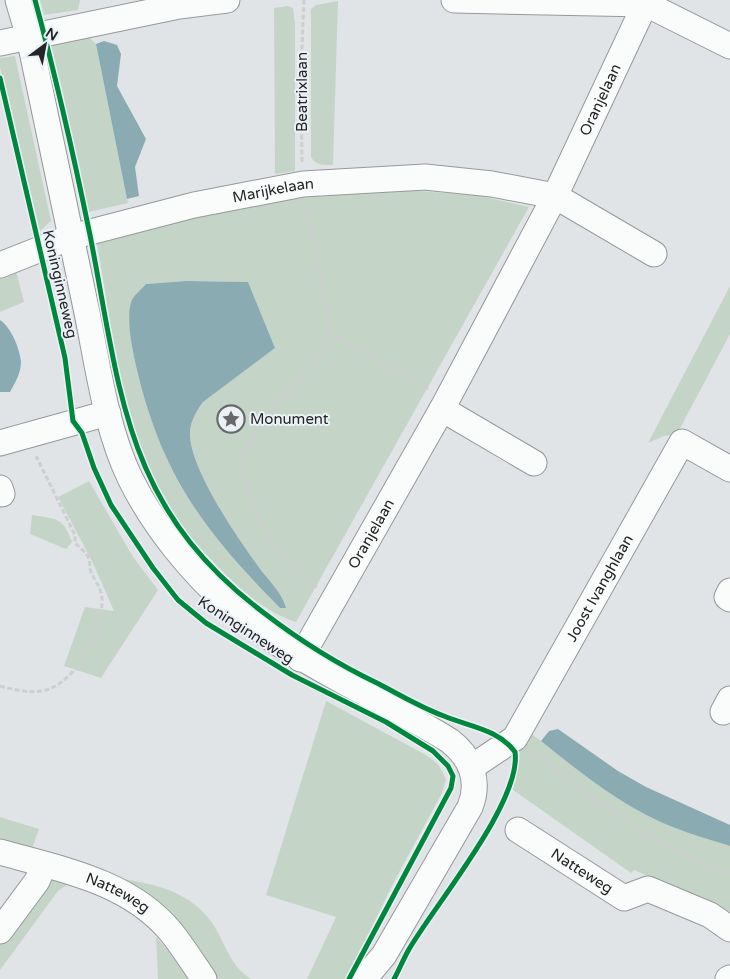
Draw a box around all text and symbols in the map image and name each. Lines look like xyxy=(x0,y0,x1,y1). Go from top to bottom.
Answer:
north arrow xyxy=(20,20,70,70)
text: N xyxy=(42,24,61,45)
street label: Beatrixlaan xyxy=(293,52,311,132)
street label: Oranjelaan xyxy=(576,61,625,139)
street label: Marijkelaan xyxy=(231,174,314,206)
street label: Koninginneweg xyxy=(39,228,81,340)
place icon: Monument xyxy=(216,404,246,434)
place label: Monument xyxy=(250,410,329,428)
street label: Oranjelaan xyxy=(344,496,398,572)
street label: Joost Ivanghlaan xyxy=(562,531,637,645)
street label: Koninginneweg xyxy=(195,592,297,668)
street label: Natteweg xyxy=(548,845,616,897)
street label: Natteweg xyxy=(83,869,153,917)

